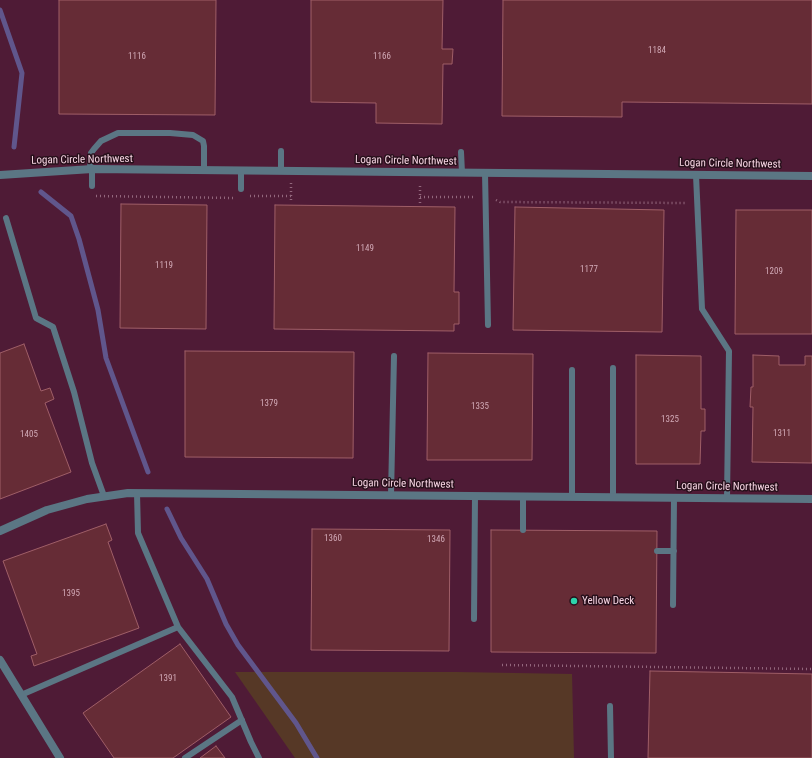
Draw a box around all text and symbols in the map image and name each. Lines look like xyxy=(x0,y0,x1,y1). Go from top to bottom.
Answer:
house number: 1184 xyxy=(648,46,666,56)
house number: 1116 xyxy=(128,52,146,62)
house number: 1166 xyxy=(373,52,391,62)
street label: Logan Circle Northwest xyxy=(31,153,133,167)
street label: Logan Circle Northwest xyxy=(355,154,457,168)
street label: Logan Circle Northwest xyxy=(679,157,781,171)
house number: 1149 xyxy=(356,244,374,254)
house number: 1119 xyxy=(155,261,173,271)
house number: 1177 xyxy=(580,265,598,275)
house number: 1209 xyxy=(765,267,783,277)
house number: 1379 xyxy=(260,399,278,409)
house number: 1335 xyxy=(471,402,489,412)
house number: 1325 xyxy=(661,415,679,425)
house number: 1311 xyxy=(773,429,791,439)
house number: 1405 xyxy=(20,430,38,440)
street label: Logan Circle Northwest xyxy=(352,477,454,491)
street label: Logan Circle Northwest xyxy=(676,480,778,494)
house number: 1360 xyxy=(324,534,342,544)
house number: 1346 xyxy=(427,535,445,545)
house number: 1395 xyxy=(62,589,80,599)
place label: Yellow Deck xyxy=(582,594,634,608)
marker: Yellow Deck xyxy=(569,596,579,606)
house number: 1391 xyxy=(159,674,177,684)

